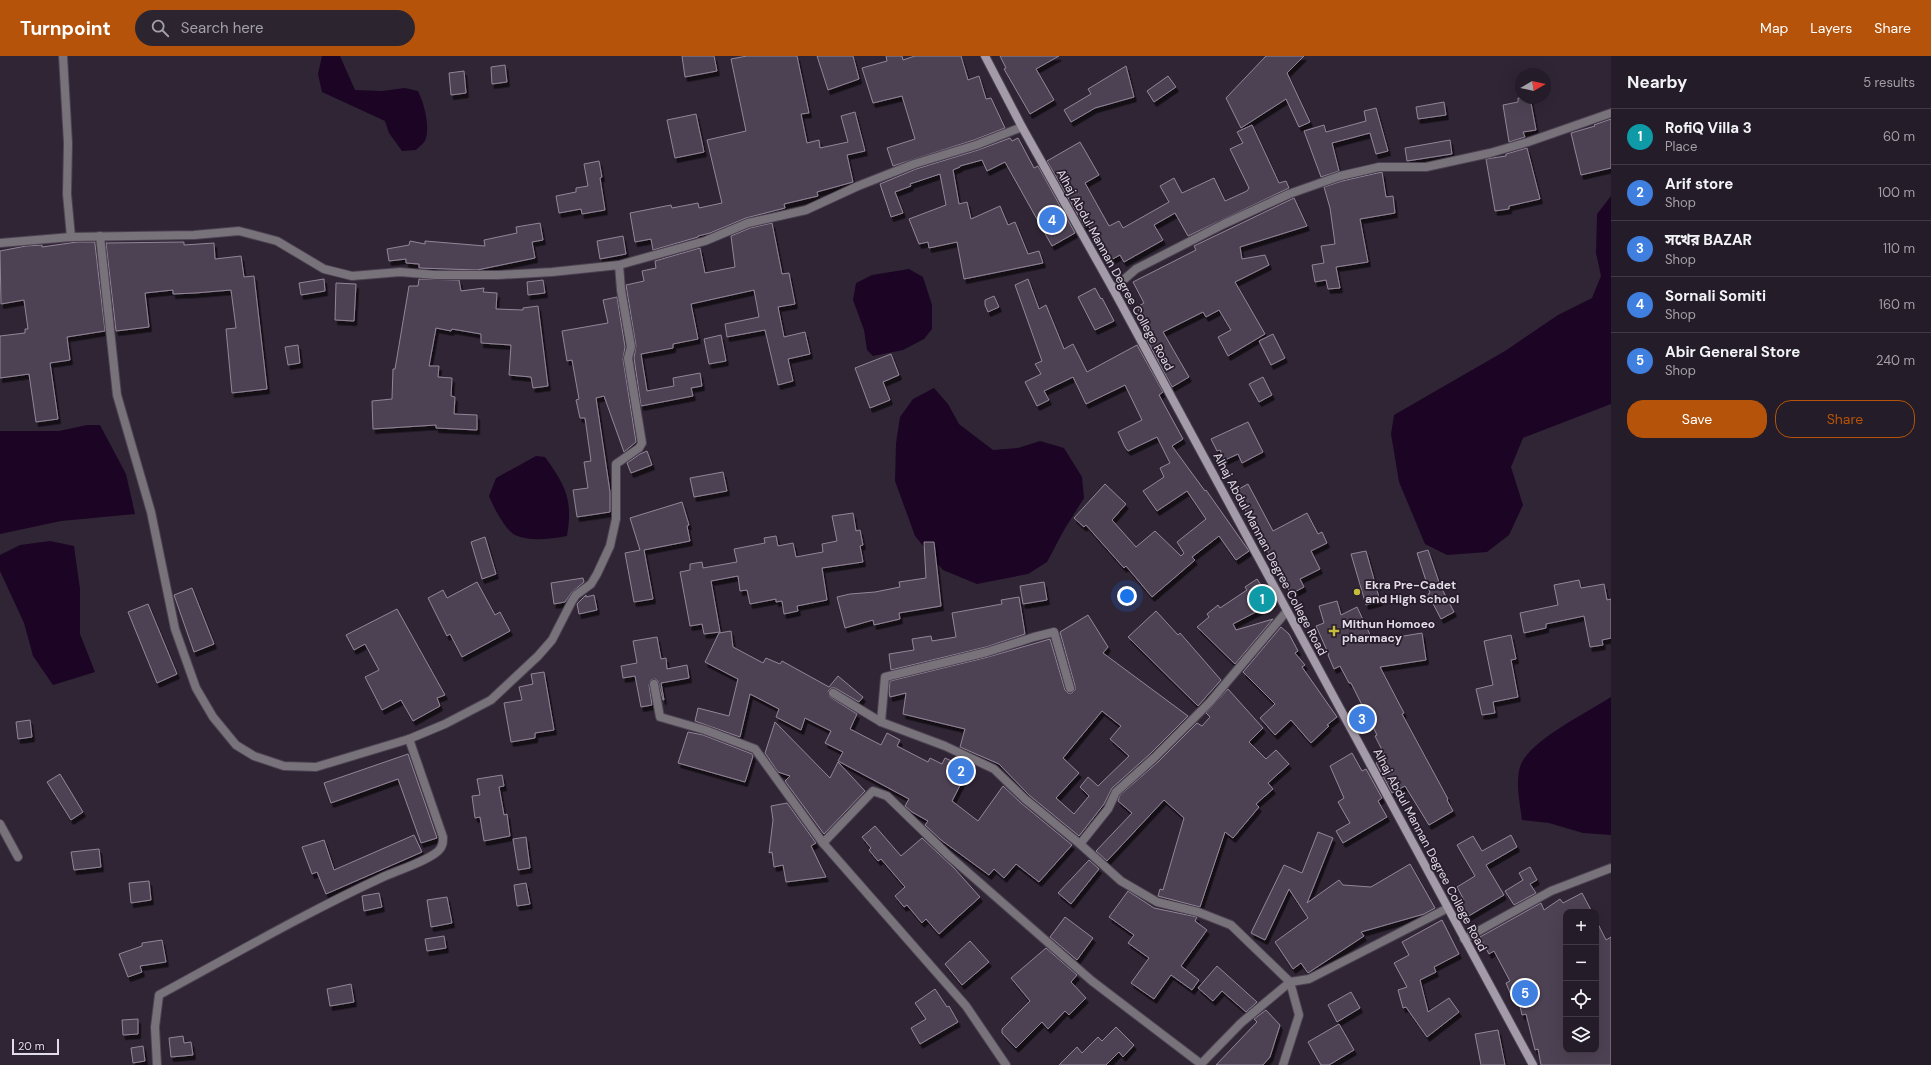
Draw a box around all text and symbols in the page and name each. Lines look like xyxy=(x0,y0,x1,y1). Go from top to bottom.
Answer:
search box xyxy=(135,10,415,46)
text: Turnpoint xyxy=(20,16,111,41)
icon: search xyxy=(149,17,171,39)
text: Search here xyxy=(181,18,264,38)
text: Map xyxy=(1760,19,1788,37)
text: Layers xyxy=(1810,19,1852,37)
text: Share xyxy=(1874,19,1911,37)
north arrow xyxy=(1515,68,1551,104)
text: Nearby xyxy=(1627,71,1687,93)
text: 5 results xyxy=(1863,74,1915,91)
text: RofiQ Villa 3 xyxy=(1665,118,1752,138)
text: 1 xyxy=(1638,128,1642,145)
text: 60 m xyxy=(1883,128,1915,145)
text: Place xyxy=(1665,138,1697,155)
street label: Alhaj Abdul Mannan Degree College Road xyxy=(1053,166,1177,374)
text: Arif store xyxy=(1665,174,1733,194)
text: 2 xyxy=(1636,184,1644,201)
text: 100 m xyxy=(1878,184,1915,201)
text: Shop xyxy=(1665,194,1696,211)
pin: 4 xyxy=(1039,205,1065,235)
text: সখের BAZAR xyxy=(1665,230,1752,250)
text: 3 xyxy=(1636,240,1644,257)
text: 110 m xyxy=(1883,240,1915,257)
text: Shop xyxy=(1665,251,1696,268)
text: Sornali Somiti xyxy=(1665,286,1766,306)
text: 4 xyxy=(1636,296,1644,313)
text: 160 m xyxy=(1879,296,1915,313)
text: Shop xyxy=(1665,306,1696,323)
text: Abir General Store xyxy=(1665,342,1800,362)
text: 5 xyxy=(1636,352,1644,369)
text: 240 m xyxy=(1876,352,1915,369)
text: Shop xyxy=(1665,362,1696,379)
button: Save xyxy=(1627,400,1767,438)
button: Share xyxy=(1775,400,1915,438)
street label: Alhaj Abdul Mannan Degree College Road xyxy=(1209,450,1331,658)
place label: Ekra Pre-Cadet and High School xyxy=(1365,577,1459,607)
pin: 1 xyxy=(1249,584,1275,614)
your location xyxy=(1117,586,1137,606)
marker: Ekra Pre-Cadet and High School xyxy=(1352,587,1362,597)
place label: Mithun Homoeo pharmacy xyxy=(1342,616,1435,646)
marker: Mithun Homoeo pharmacy xyxy=(1329,626,1339,636)
pin: 3 xyxy=(1349,704,1375,734)
street label: Alhaj Abdul Mannan Degree College Road xyxy=(1369,746,1491,954)
pin: 2 xyxy=(948,756,974,786)
map controls xyxy=(1563,909,1599,1053)
button: + xyxy=(1563,909,1599,945)
button: − xyxy=(1563,945,1599,981)
pin: 5 xyxy=(1512,978,1538,1008)
button: locate xyxy=(1563,981,1599,1017)
button: layers xyxy=(1563,1017,1599,1053)
scale bar xyxy=(12,1037,59,1056)
text: 20 m xyxy=(18,1039,44,1053)

